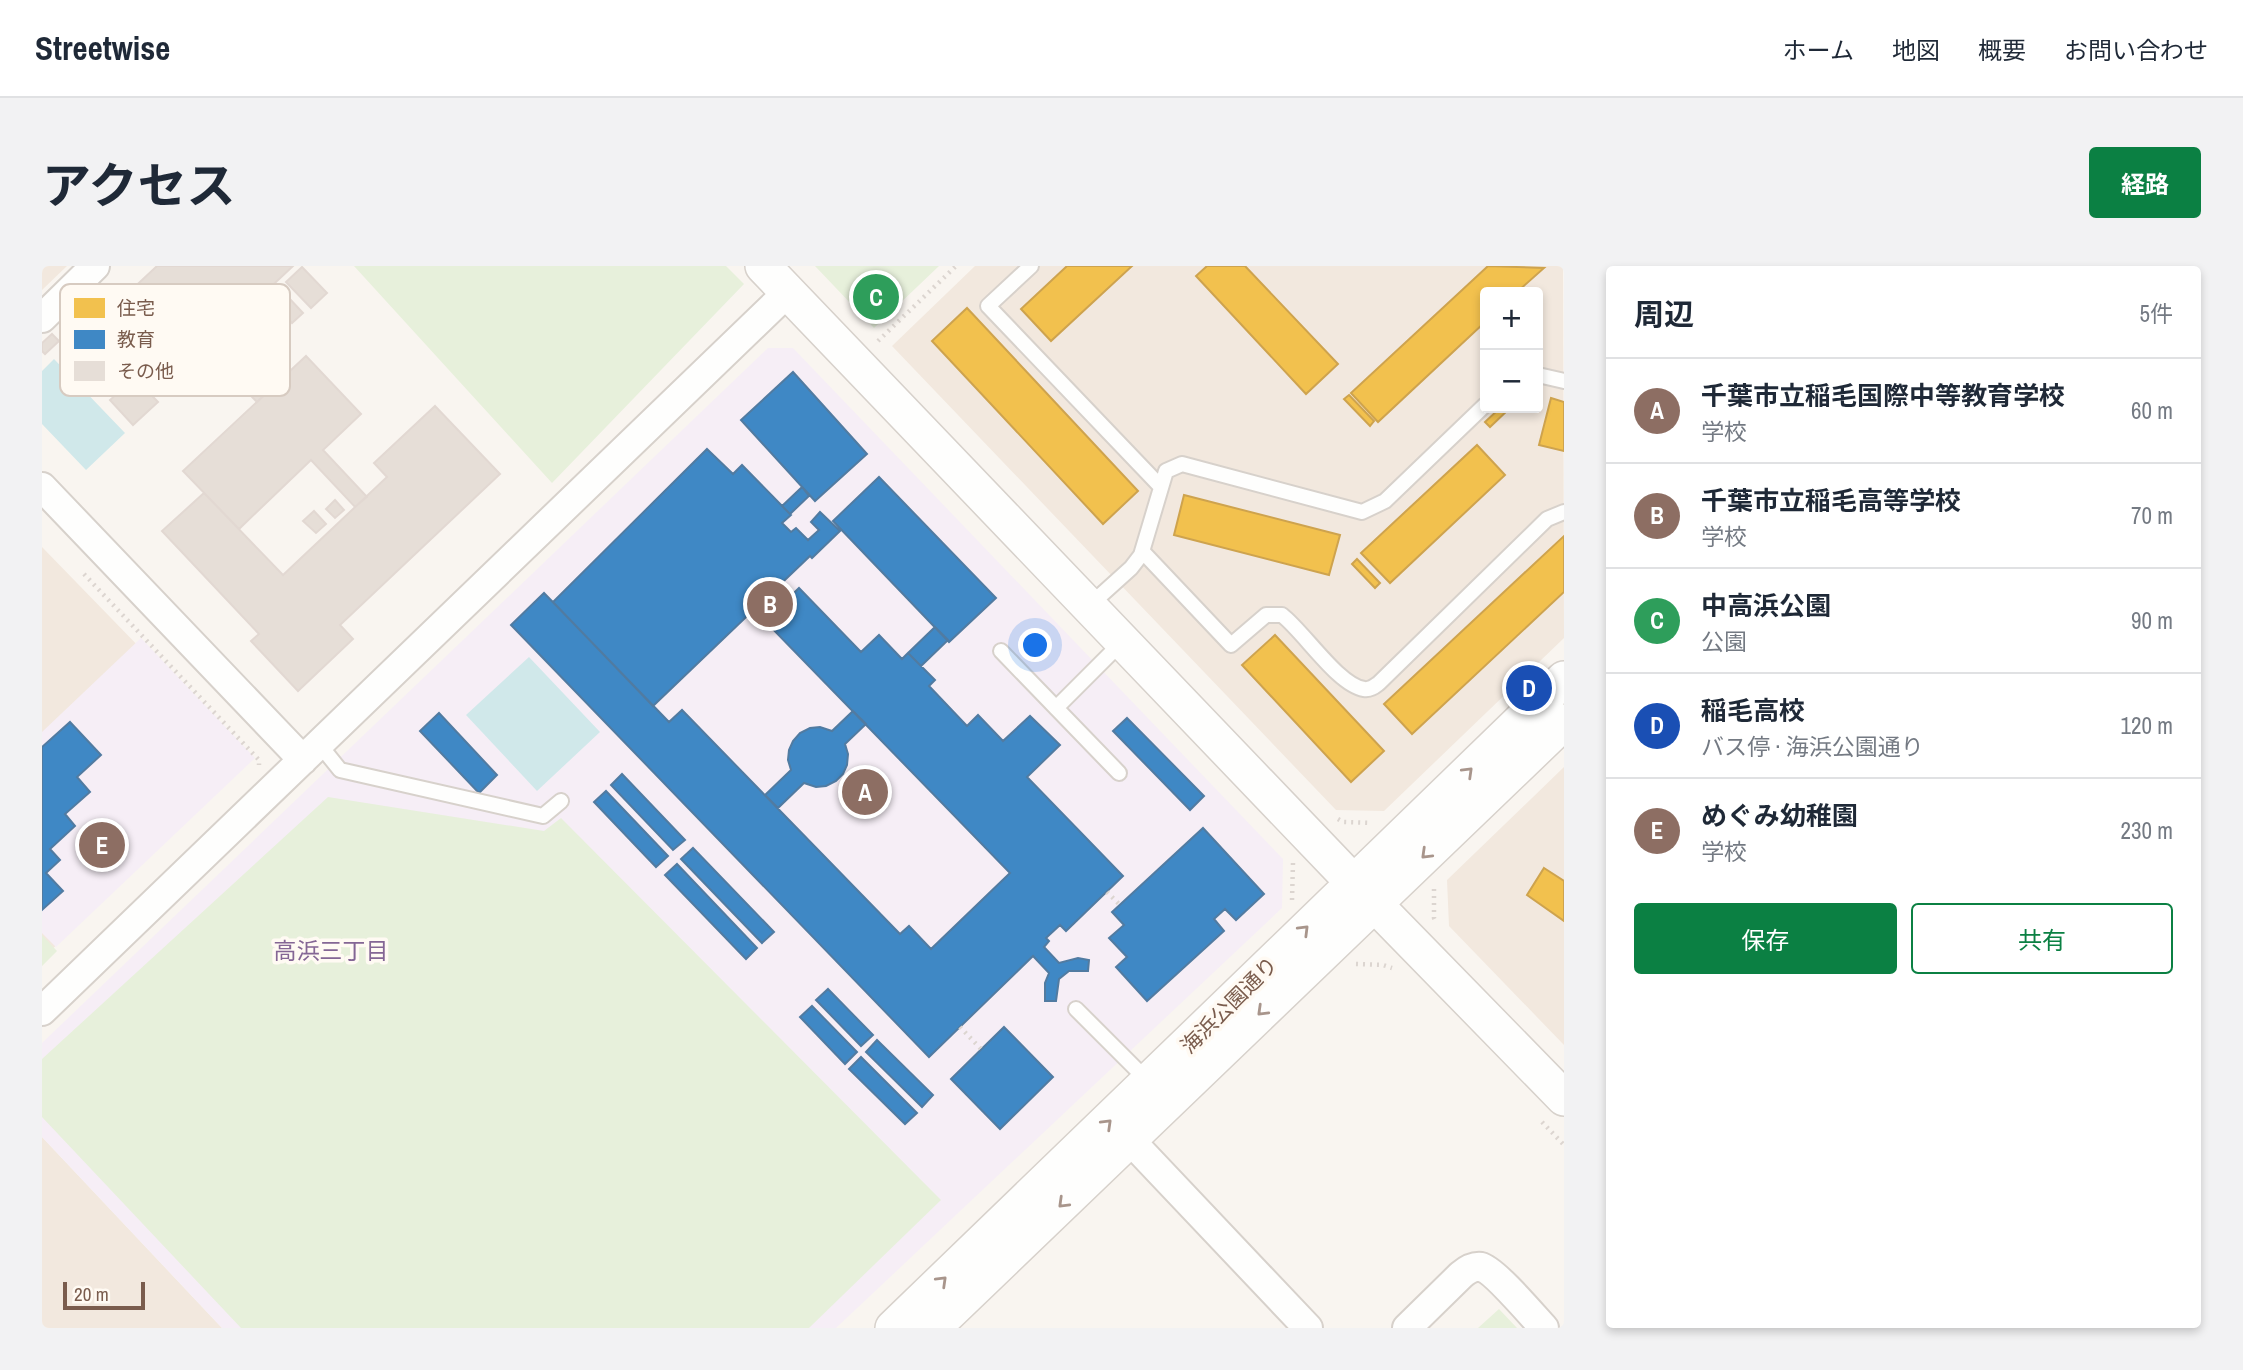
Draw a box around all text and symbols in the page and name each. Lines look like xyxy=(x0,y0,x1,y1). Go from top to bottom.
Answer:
text: Streetwise xyxy=(35,26,170,70)
text: ホーム xyxy=(1783,34,1854,66)
text: 地図 xyxy=(1892,34,1940,66)
text: 概要 xyxy=(1978,34,2026,66)
text: お問い合わせ xyxy=(2064,34,2208,66)
button: 経路 xyxy=(2089,147,2201,218)
text: アクセス xyxy=(42,152,236,218)
pin: C xyxy=(853,271,899,323)
legend xyxy=(60,284,290,396)
map controls xyxy=(1480,287,1543,413)
button: + xyxy=(1480,287,1543,350)
text: 周辺 xyxy=(1634,294,1694,334)
text: 住宅 xyxy=(117,295,155,321)
text: 5件 xyxy=(2140,298,2173,329)
text: 教育 xyxy=(117,326,155,352)
button: − xyxy=(1480,350,1543,413)
text: その他 xyxy=(117,358,174,384)
text: 千葉市立稲毛国際中等教育学校 xyxy=(1701,378,2065,413)
text: A xyxy=(1650,395,1664,426)
text: 60 m xyxy=(2131,395,2173,426)
text: 学校 xyxy=(1701,416,1747,447)
text: 千葉市立稲毛高等学校 xyxy=(1701,483,1961,518)
text: B xyxy=(1650,500,1664,531)
text: 70 m xyxy=(2131,500,2173,531)
text: 学校 xyxy=(1701,521,1747,552)
pin: B xyxy=(747,578,793,630)
text: 中高浜公園 xyxy=(1701,588,1831,623)
text: C xyxy=(1650,605,1664,636)
text: 90 m xyxy=(2131,605,2173,636)
text: 公園 xyxy=(1701,626,1747,657)
your location xyxy=(1018,628,1052,662)
pin: D xyxy=(1506,662,1552,714)
text: 稲毛高校 xyxy=(1701,693,1805,728)
text: D xyxy=(1650,710,1664,741)
text: 120 m xyxy=(2121,710,2173,741)
text: バス停 · 海浜公園通り xyxy=(1701,731,1924,762)
pin: A xyxy=(842,766,888,818)
one-way arrow xyxy=(1459,768,1472,781)
text: めぐみ幼稚園 xyxy=(1701,798,1858,833)
text: E xyxy=(1651,815,1663,846)
text: 230 m xyxy=(2121,815,2173,846)
pin: E xyxy=(79,819,125,871)
text: 学校 xyxy=(1701,836,1747,867)
one-way arrow xyxy=(1421,845,1434,858)
button: 保存 xyxy=(1634,903,1897,974)
button: 共有 xyxy=(1911,903,2173,974)
one-way arrow xyxy=(1296,926,1309,939)
district label: 高浜三丁目 xyxy=(274,935,389,966)
street label: 海浜公園通り xyxy=(1174,950,1284,1060)
one-way arrow xyxy=(1257,1003,1270,1016)
one-way arrow xyxy=(1099,1120,1112,1132)
one-way arrow xyxy=(1058,1194,1071,1207)
one-way arrow xyxy=(934,1276,947,1289)
scale bar xyxy=(63,1279,145,1311)
text: 20 m xyxy=(74,1281,109,1307)

